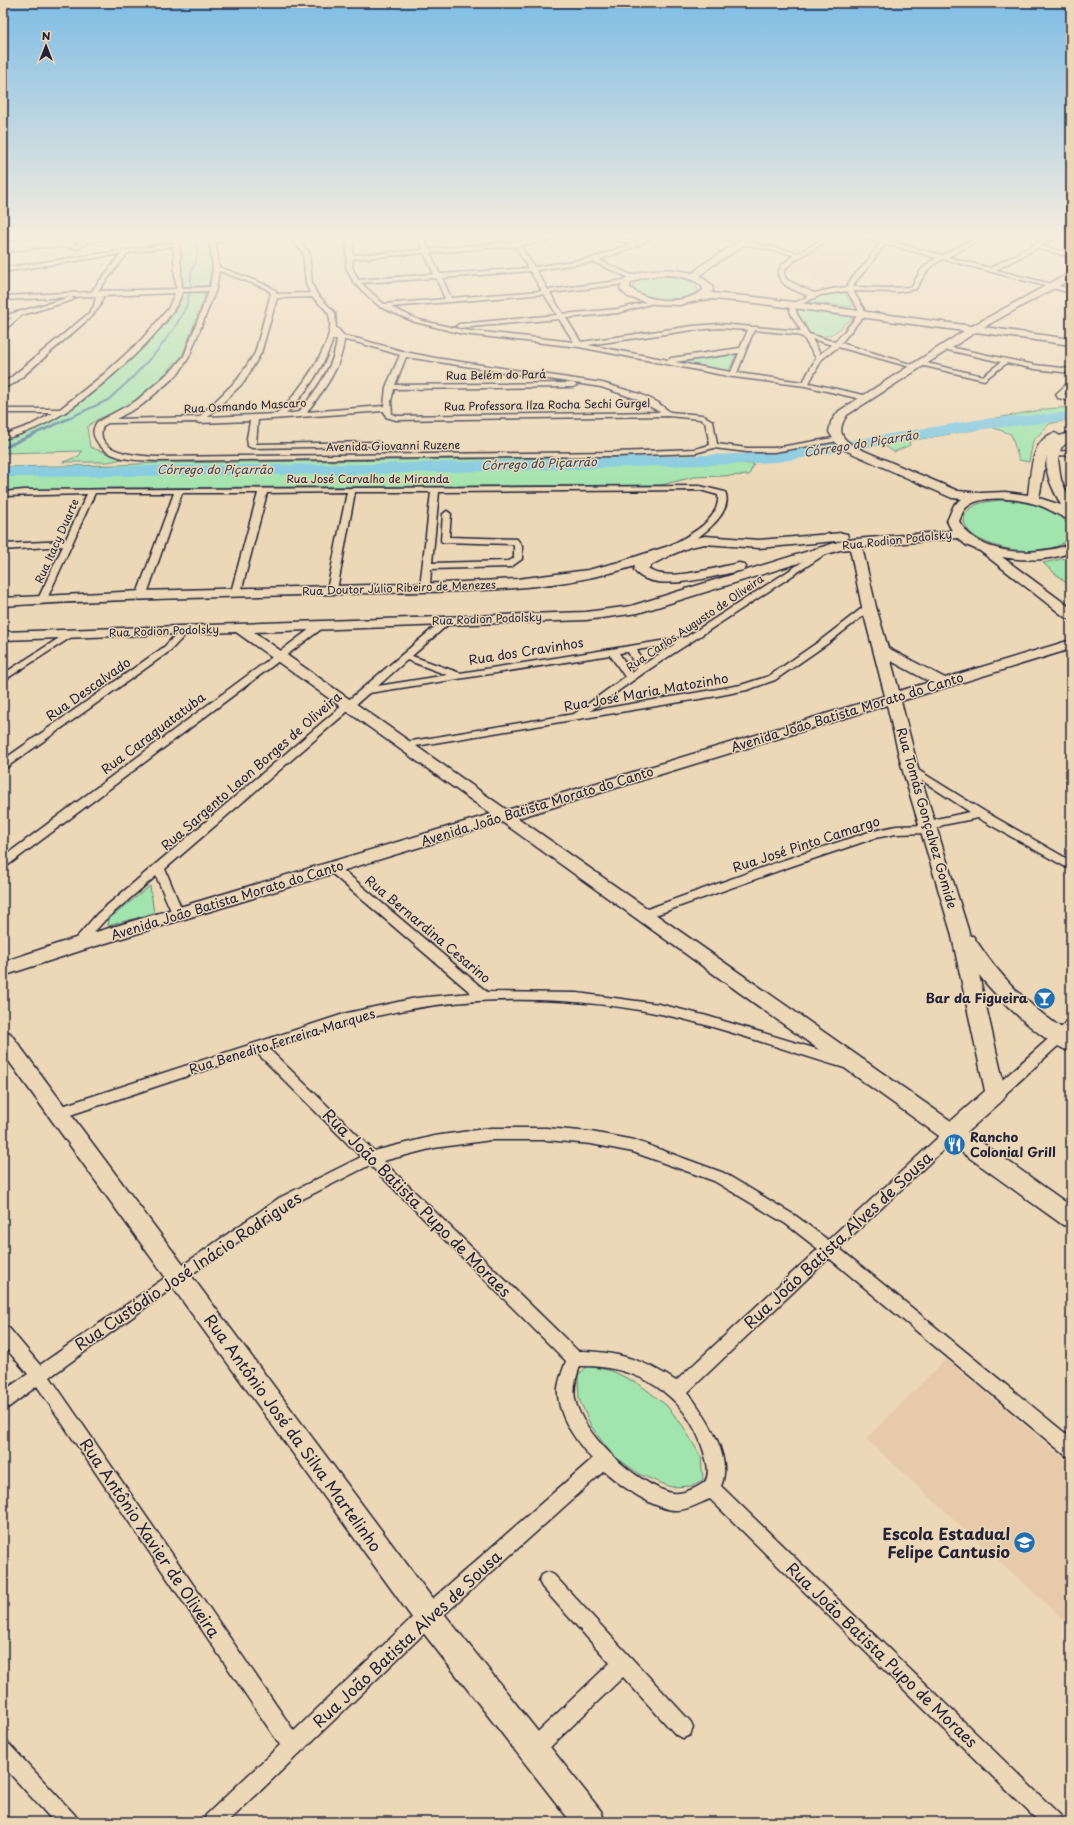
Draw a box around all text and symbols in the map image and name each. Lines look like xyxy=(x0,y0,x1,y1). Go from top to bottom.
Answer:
north arrow xyxy=(26,26,66,66)
text: N xyxy=(42,27,51,44)
street label: Rua Belém do Pará xyxy=(446,365,546,384)
street label: Rua Osmando Mascaro xyxy=(183,394,307,417)
street label: Rua Professora Ilza Rocha Sechi Gurgel xyxy=(444,394,650,415)
water label: Córrego do Piçarrão xyxy=(802,425,921,461)
street label: Avenida Giovanni Ruzene xyxy=(326,436,461,455)
water label: Córrego do Piçarrão xyxy=(481,452,598,474)
water label: Córrego do Piçarrão xyxy=(157,460,274,478)
street label: Rua José Carvalho de Miranda xyxy=(286,470,450,487)
street label: Rua Itacy Duarte xyxy=(30,496,83,586)
street label: Rua Rodion Podolsky xyxy=(841,525,953,554)
street label: Rua Carlos Augusto de Oliveira xyxy=(622,570,767,675)
street label: Rua Doutor Júlio Ribeiro de Menezes xyxy=(302,576,496,599)
street label: Rua Rodion Podolsky xyxy=(432,608,542,629)
street label: Rua Rodion Podolsky xyxy=(109,620,219,641)
street label: Rua dos Cravinhos xyxy=(467,632,585,669)
street label: Rua Descalvado xyxy=(42,652,134,725)
street label: Avenida João Batista Morato do Canto xyxy=(728,667,965,756)
street label: Rua José Maria Matozinho xyxy=(562,668,730,715)
street label: Rua Caraguatatuba xyxy=(97,687,209,778)
street label: Rua Sargento Laon Borges de Oliveira xyxy=(156,687,345,854)
street label: Rua Tomás Gonçalvez Gomide xyxy=(892,725,963,911)
street label: Avenida João Batista Morato do Canto xyxy=(418,761,655,850)
street label: Rua José Pinto Camargo xyxy=(730,811,882,876)
street label: Avenida João Batista Morato do Canto xyxy=(108,855,345,944)
street label: Rua Bernardina Cesarino xyxy=(361,870,495,987)
bar icon: Bar da Figueira xyxy=(1031,985,1057,1011)
place label: Bar da Figueira xyxy=(925,988,1029,1007)
street label: Rua Benedito Ferreira Marques xyxy=(186,1003,377,1078)
street label: Rua João Batista Pupo de Moraes xyxy=(318,1103,517,1302)
place label: Rancho Colonial Grill xyxy=(970,1127,1056,1161)
restaurant icon: Rancho Colonial Grill xyxy=(942,1131,968,1157)
street label: Rua João Batista Alves de Sousa xyxy=(738,1145,937,1333)
street label: Rua Custódio José Inácio Rodrigues xyxy=(69,1185,306,1355)
street label: Rua Antônio José da Silva Martelinho xyxy=(199,1309,388,1556)
street label: Rua Antônio Xavier de Oliveira xyxy=(75,1433,227,1642)
place label: Escola Estadual Felipe Cantusio xyxy=(883,1521,1010,1563)
school or university icon: Escola Estadual Felipe Cantusio xyxy=(1012,1530,1038,1556)
street label: Rua João Batista Alves de Sousa xyxy=(307,1544,506,1732)
street label: Rua João Batista Pupo de Moraes xyxy=(782,1556,984,1752)

